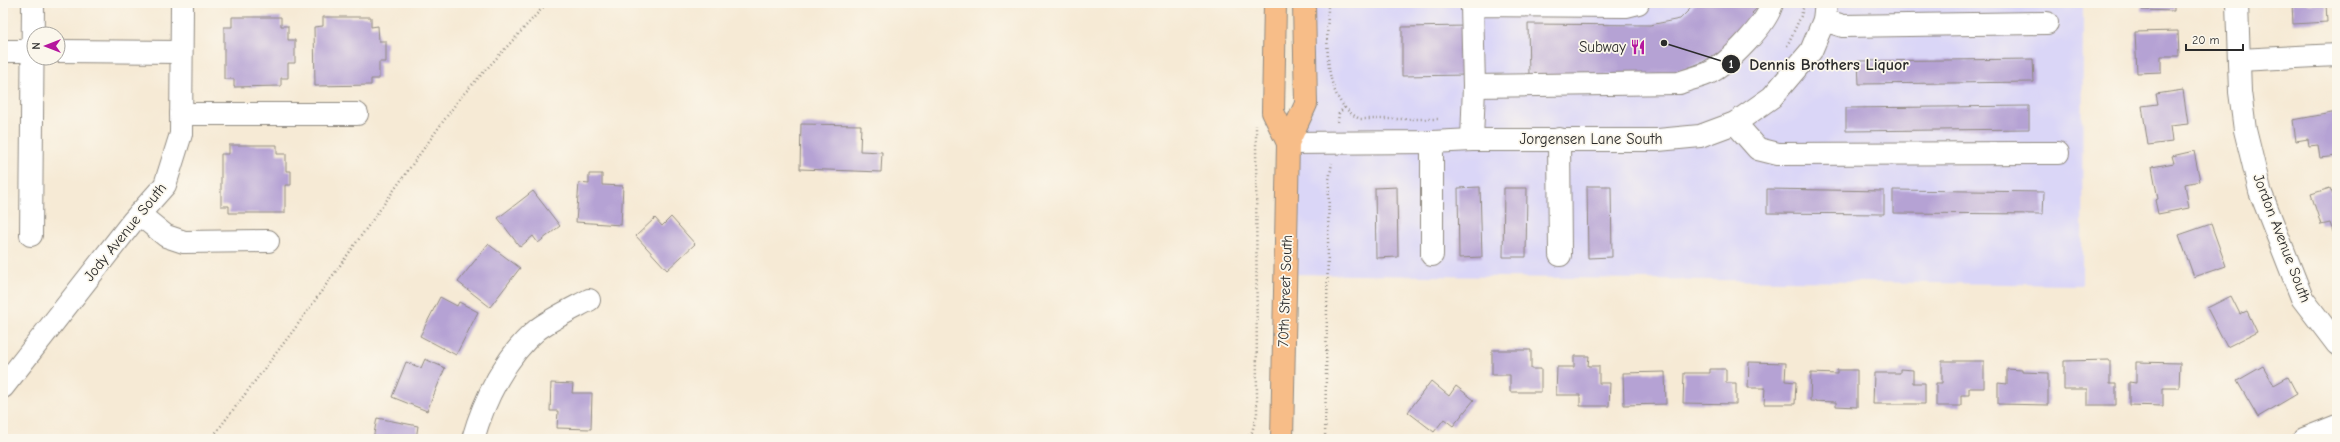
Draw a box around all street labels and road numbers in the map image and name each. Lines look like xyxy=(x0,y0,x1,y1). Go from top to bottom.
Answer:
street label: Jorgensen Lane South xyxy=(1519,130,1663,148)
street label: Jordon Avenue South xyxy=(2249,171,2315,305)
street label: Jody Avenue South xyxy=(80,179,170,285)
street label: 70th Street South xyxy=(1274,235,1296,347)

